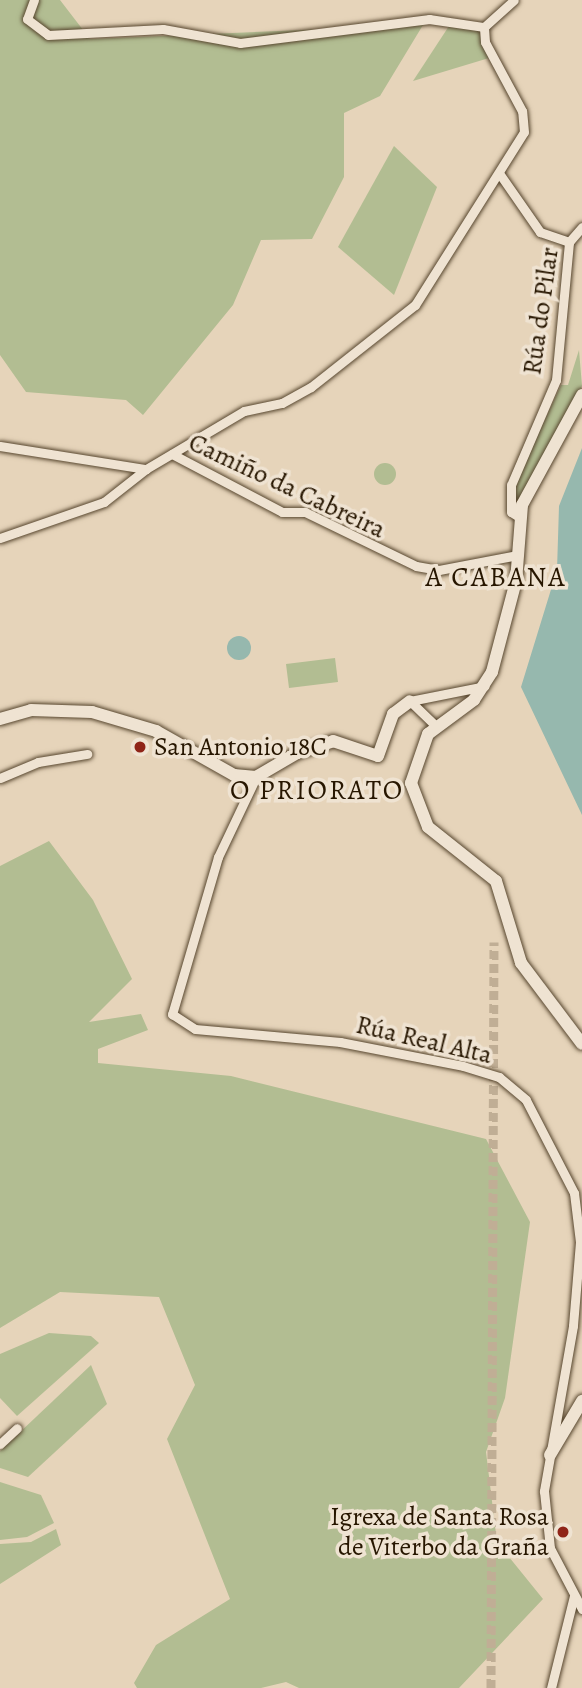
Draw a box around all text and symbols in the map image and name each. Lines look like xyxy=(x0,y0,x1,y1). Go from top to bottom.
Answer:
street label: Rúa do Pilar xyxy=(517,245,565,377)
street label: Camiño da Cabreira xyxy=(184,427,390,545)
district label: A CABANA xyxy=(426,560,566,594)
place label: San Antonio 18C xyxy=(154,731,327,763)
marker: San Antonio 18C xyxy=(132,739,148,755)
district label: O PRIORATO xyxy=(231,773,403,807)
street label: Rúa Real Alta xyxy=(353,1009,495,1071)
place label: Igrexa de Santa Rosa de Viterbo da Graña xyxy=(330,1501,549,1562)
marker: Igrexa de Santa Rosa de Viterbo da Graña xyxy=(555,1524,571,1540)

